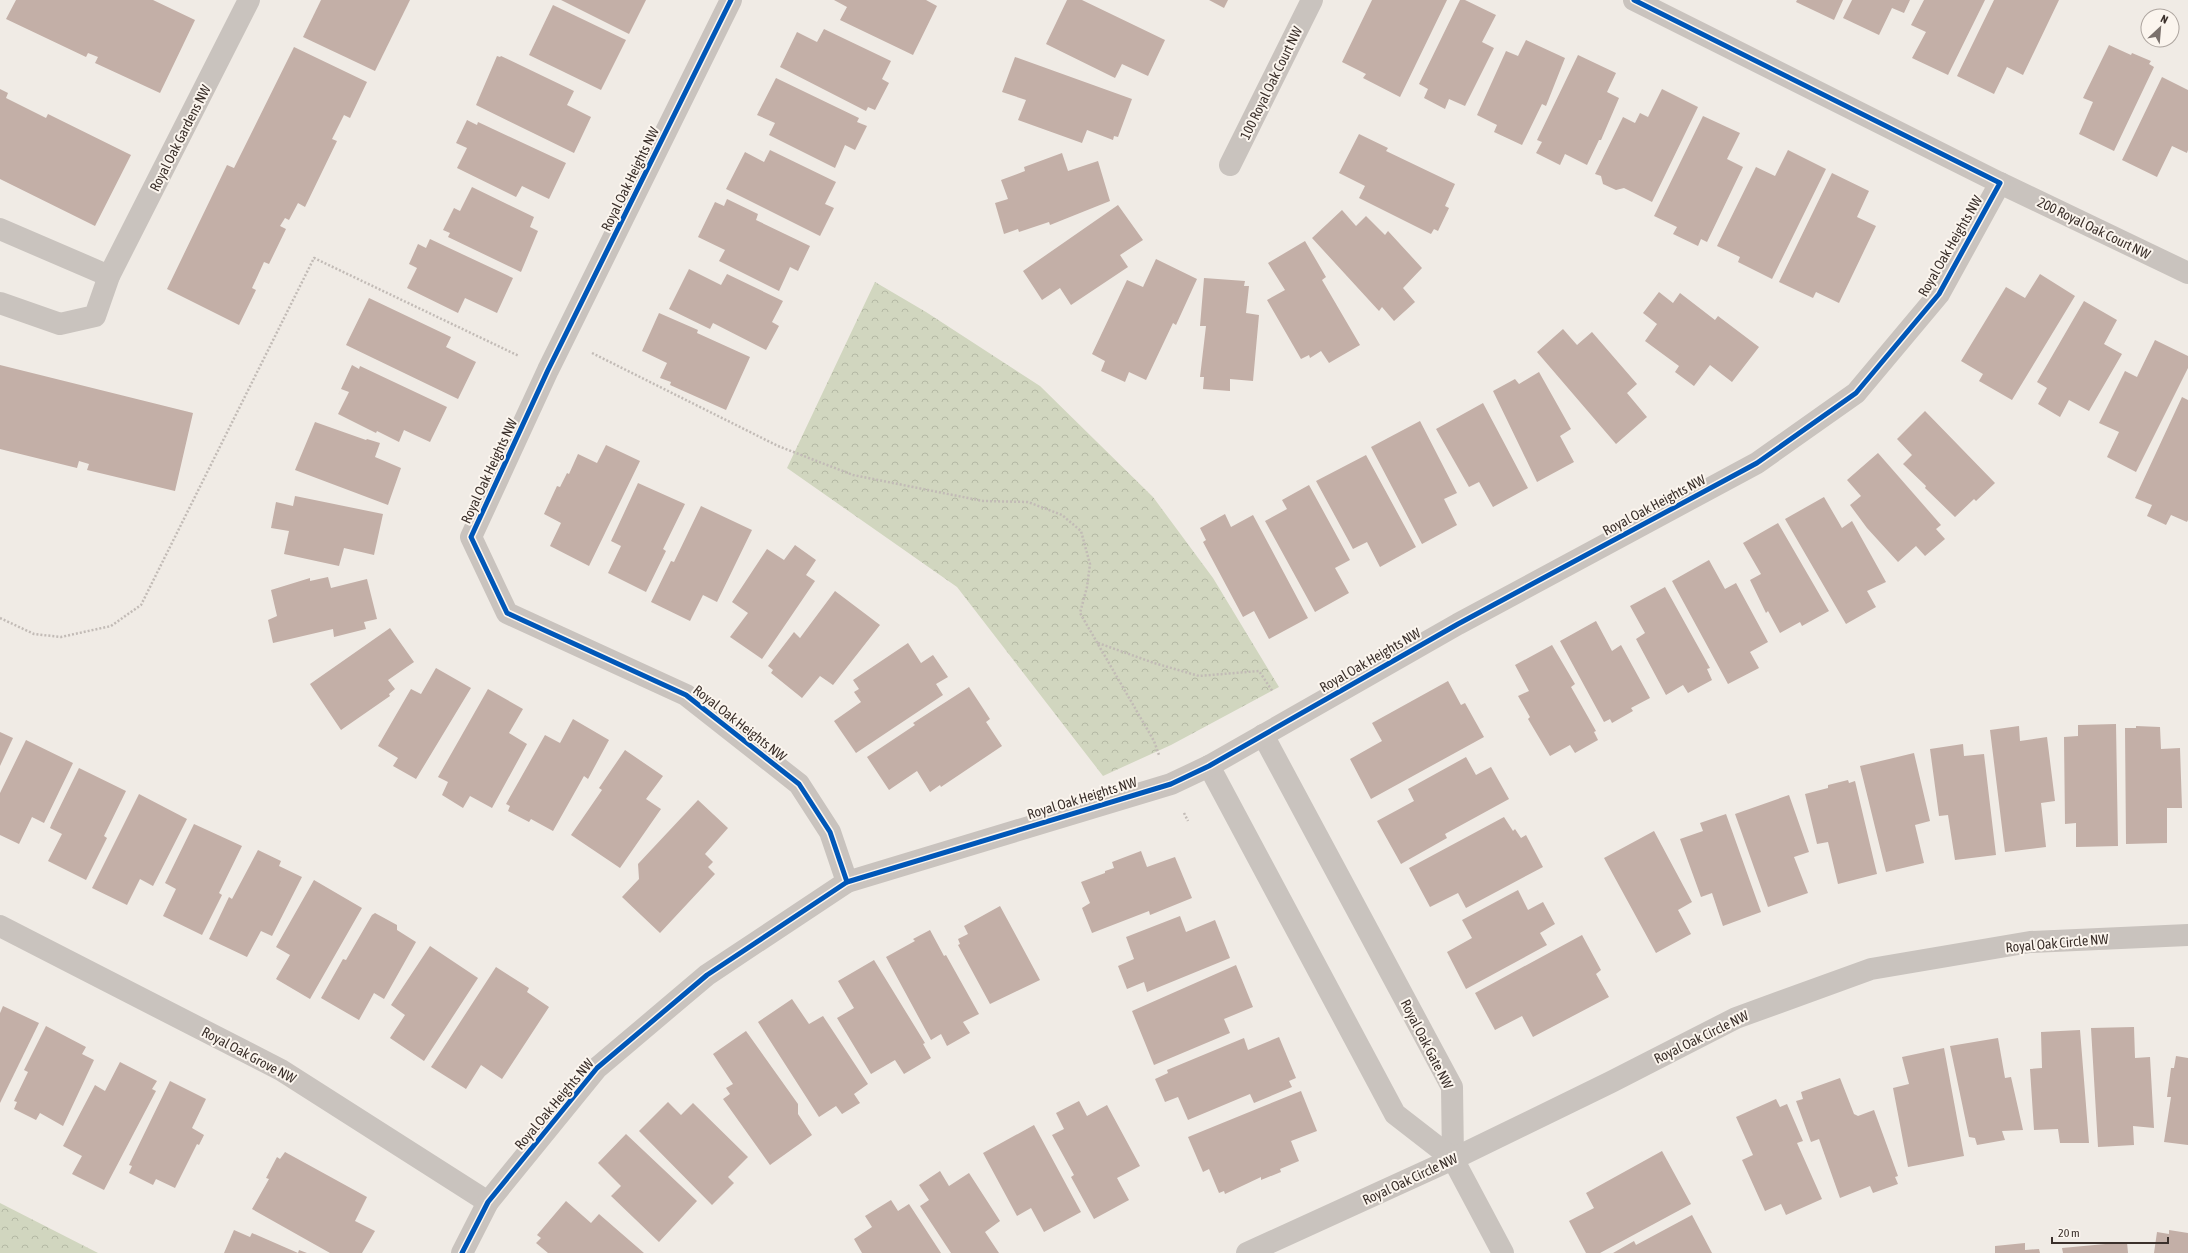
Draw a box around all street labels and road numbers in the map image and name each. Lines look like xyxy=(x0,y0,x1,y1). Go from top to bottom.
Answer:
street label: 100 Royal Oak Court NW xyxy=(1237,23,1306,142)
street label: Royal Oak Gardens NW xyxy=(146,81,214,194)
street label: Royal Oak Heights NW xyxy=(598,124,663,234)
street label: Royal Oak Heights NW xyxy=(1915,192,1986,299)
street label: 200 Royal Oak Court NW xyxy=(2035,194,2154,263)
street label: Royal Oak Heights NW xyxy=(458,415,521,526)
street label: Royal Oak Heights NW xyxy=(1600,471,1709,539)
street label: Royal Oak Heights NW xyxy=(1317,624,1424,695)
street label: Royal Oak Heights NW xyxy=(690,682,790,765)
street label: Royal Oak Heights NW xyxy=(1025,773,1140,822)
street label: Royal Oak Circle NW xyxy=(2005,930,2110,955)
street label: Royal Oak Gate NW xyxy=(1398,996,1457,1092)
street label: Royal Oak Circle NW xyxy=(1651,1007,1752,1067)
street label: Royal Oak Grove NW xyxy=(199,1023,300,1087)
street label: Royal Oak Heights NW xyxy=(511,1055,597,1153)
street label: Royal Oak Circle NW xyxy=(1360,1150,1461,1208)

